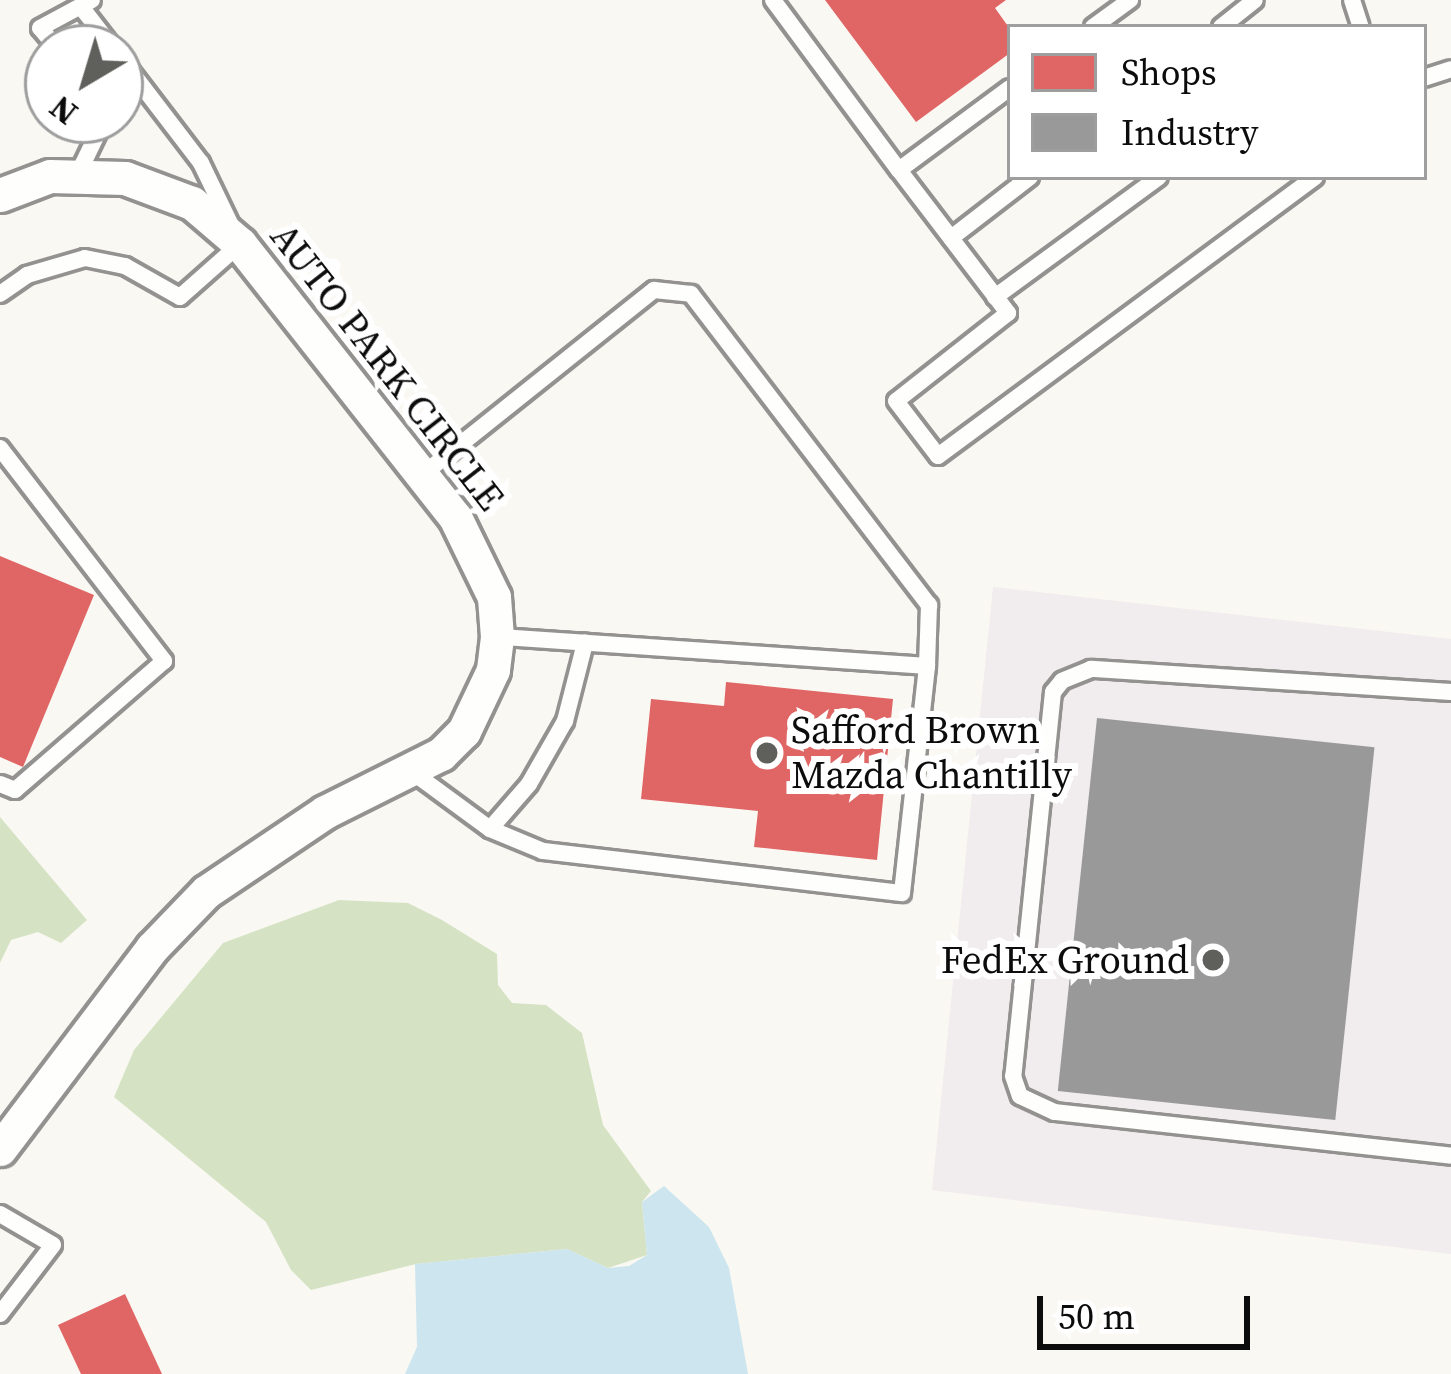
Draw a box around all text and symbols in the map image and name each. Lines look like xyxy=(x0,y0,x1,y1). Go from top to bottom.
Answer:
north arrow xyxy=(24,24,144,144)
legend xyxy=(1007,24,1427,180)
text: Shops xyxy=(1121,48,1217,97)
text: N xyxy=(40,85,87,136)
text: Industry xyxy=(1121,108,1259,157)
street label: AUTO PARK CIRCLE xyxy=(260,214,514,520)
place label: Safford Brown Mazda Chantilly xyxy=(791,708,1072,799)
marker: Safford Brown Mazda Chantilly xyxy=(754,740,780,766)
place label: FedEx Ground xyxy=(941,937,1189,983)
marker: FedEx Ground xyxy=(1200,947,1226,973)
scale bar xyxy=(1043,1272,1256,1346)
text: 50 m xyxy=(1058,1292,1135,1341)

